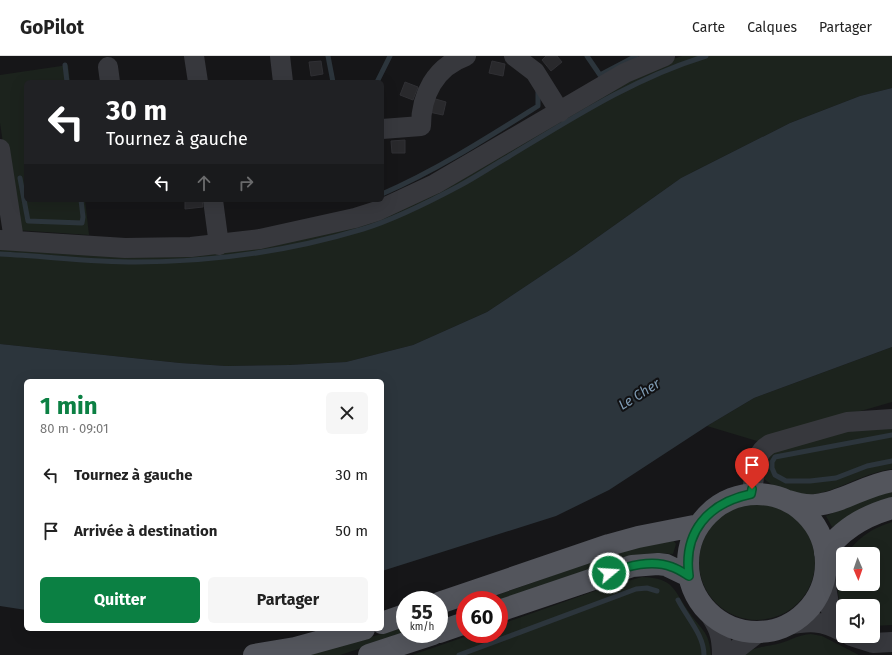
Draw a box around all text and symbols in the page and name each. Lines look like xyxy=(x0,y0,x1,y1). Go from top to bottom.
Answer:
text: GoPilot xyxy=(20,16,84,39)
text: Carte xyxy=(692,19,725,36)
text: Calques xyxy=(747,19,797,36)
text: Partager xyxy=(819,19,872,36)
text: 30 m xyxy=(106,94,167,127)
icon: left xyxy=(40,96,92,148)
text: Tournez à gauche xyxy=(106,128,248,150)
icon: left xyxy=(151,172,173,194)
icon: ahead xyxy=(193,172,215,194)
icon: right xyxy=(235,172,257,194)
water label: Le Cher xyxy=(615,375,664,414)
text: 1 min xyxy=(40,392,98,420)
button: close xyxy=(326,392,368,434)
text: 80 m · 09:01 xyxy=(40,421,109,436)
pin xyxy=(735,448,769,489)
icon: arrive xyxy=(741,454,763,476)
icon: left xyxy=(40,464,62,486)
text: Tournez à gauche xyxy=(74,466,193,484)
text: 30 m xyxy=(335,466,368,484)
icon: arrive xyxy=(40,520,62,542)
text: Arrivée à destination xyxy=(74,522,217,540)
text: 50 m xyxy=(335,522,368,540)
north arrow xyxy=(836,547,880,591)
map controls xyxy=(836,547,880,643)
position arrow xyxy=(588,552,630,594)
button: Quitter xyxy=(40,577,200,623)
button: Partager xyxy=(208,577,368,623)
speed limit sign: 60 xyxy=(456,591,508,643)
button: sound xyxy=(836,599,880,643)
text: 55 xyxy=(411,600,433,624)
text: km/h xyxy=(410,621,434,633)

